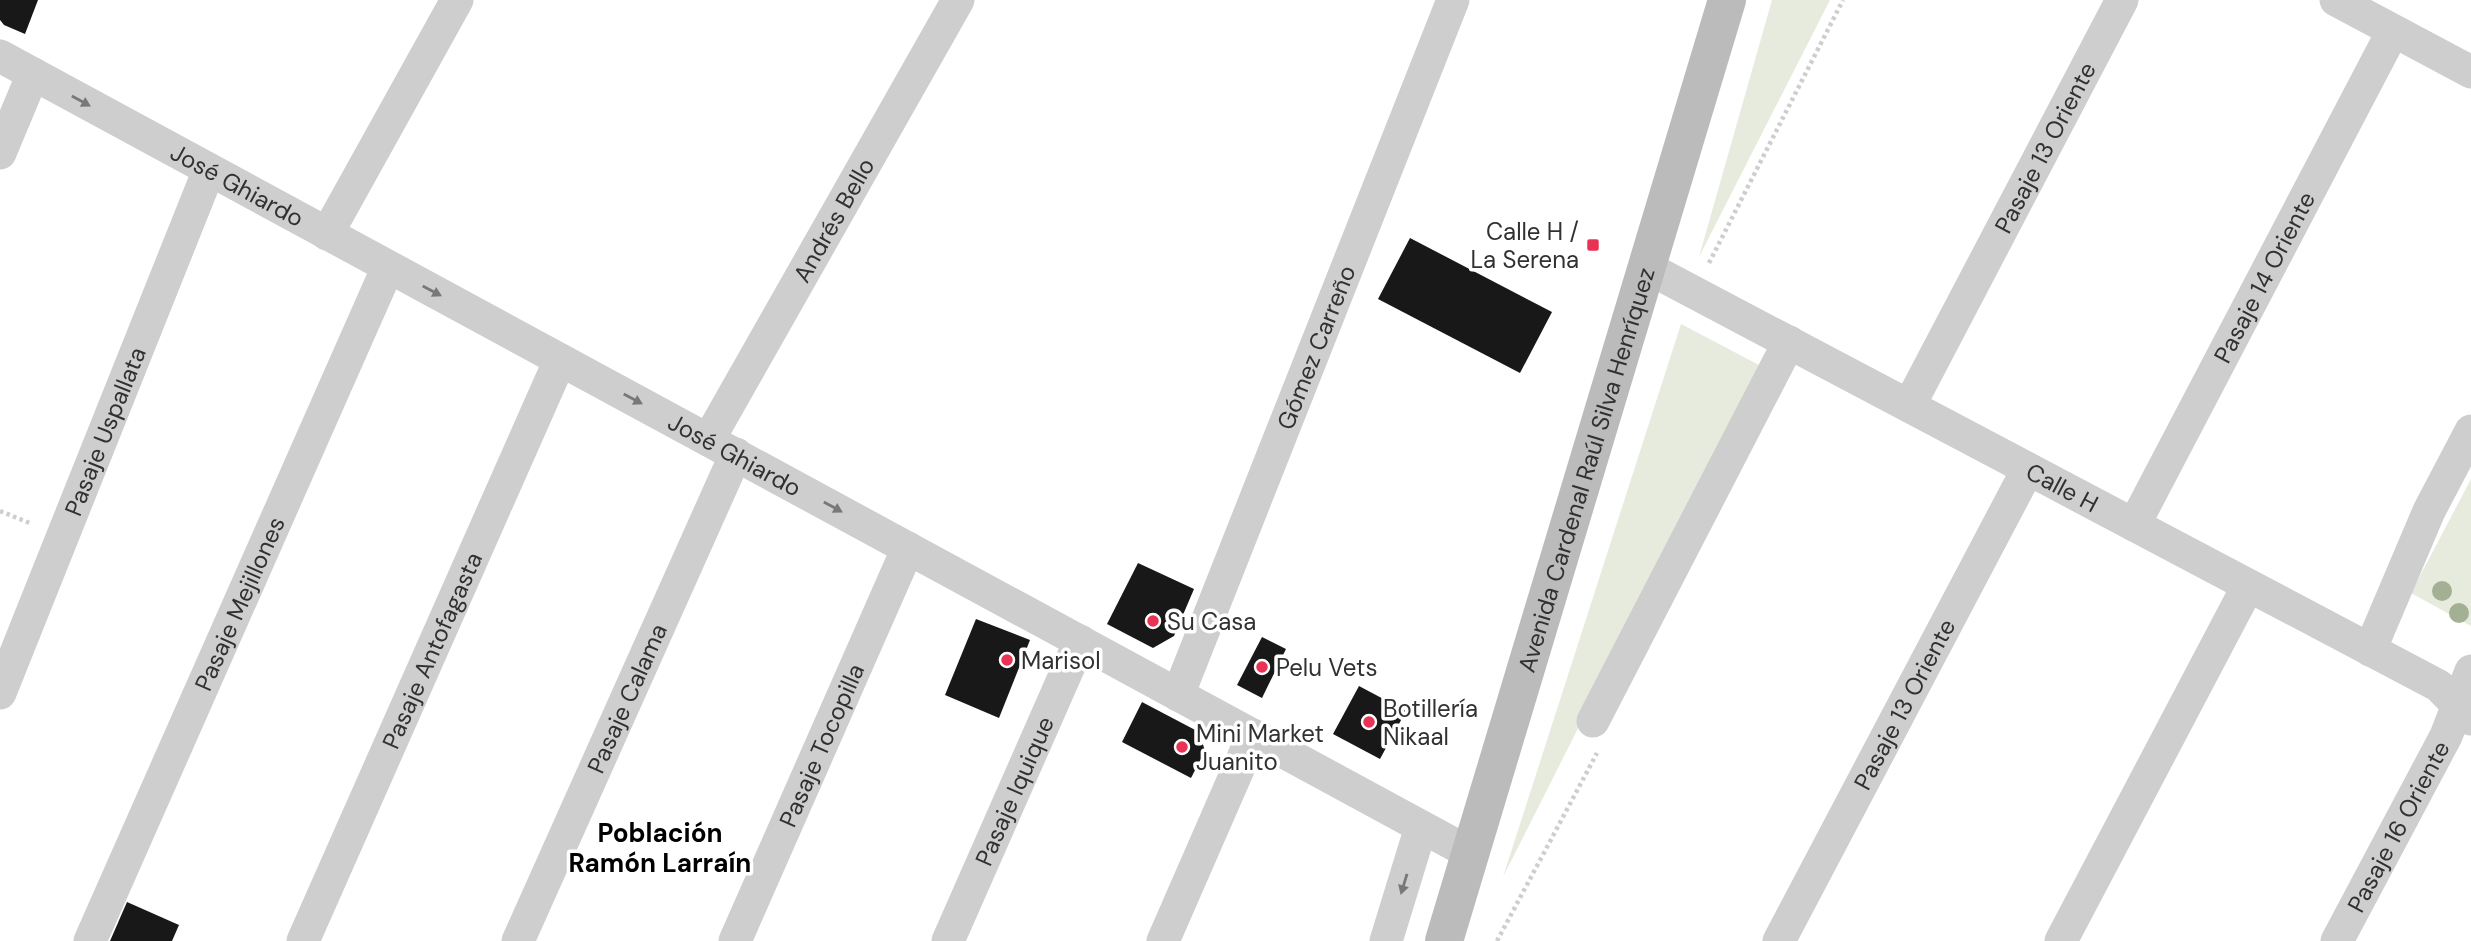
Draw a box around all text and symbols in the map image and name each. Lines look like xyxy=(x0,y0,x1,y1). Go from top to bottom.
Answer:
street label: Pasaje 13 Oriente xyxy=(1987,57,2102,238)
one-way arrow xyxy=(72,94,92,106)
street label: José Ghiardo xyxy=(165,136,309,233)
street label: Andrés Bello xyxy=(786,152,881,288)
street label: Pasaje 14 Oriente xyxy=(2206,186,2322,368)
place label: Calle H / La Serena xyxy=(1470,216,1579,275)
marker: Calle H / La Serena xyxy=(1585,237,1601,253)
street label: Gómez Carreño xyxy=(1269,261,1362,434)
street label: Avenida Cardenal Raúl Silva Henríquez xyxy=(1510,264,1661,676)
one-way arrow xyxy=(423,284,443,296)
street label: Pasaje Uspallata xyxy=(57,342,152,520)
one-way arrow xyxy=(623,392,643,404)
street label: José Ghiardo xyxy=(663,406,807,503)
street label: Calle H xyxy=(2021,455,2104,519)
one-way arrow xyxy=(823,501,842,513)
street label: Pasaje Mejillones xyxy=(187,512,291,695)
street label: Pasaje Antofagasta xyxy=(375,547,489,753)
place label: Su Casa xyxy=(1167,606,1256,637)
marker: Su Casa xyxy=(1145,613,1161,629)
street label: Pasaje 13 Oriente xyxy=(1846,613,1962,795)
street label: Pasaje Calama xyxy=(580,619,674,778)
place label: Marisol xyxy=(1021,645,1101,676)
marker: Marisol xyxy=(999,652,1015,668)
place label: Pelu Vets xyxy=(1276,652,1378,683)
street label: Pasaje Tocopilla xyxy=(772,659,871,832)
marker: Pelu Vets xyxy=(1254,659,1270,675)
place label: Botillería Nikaal xyxy=(1383,693,1478,752)
street label: Pasaje Iquique xyxy=(968,711,1060,870)
marker: Botillería Nikaal xyxy=(1361,714,1377,730)
place label: Mini Market Juanito xyxy=(1196,718,1324,777)
street label: Pasaje 16 Oriente xyxy=(2340,735,2456,917)
marker: Mini Market Juanito xyxy=(1174,739,1190,755)
district label: Población Ramón Larraín xyxy=(569,816,751,880)
one-way arrow xyxy=(1398,874,1408,895)

